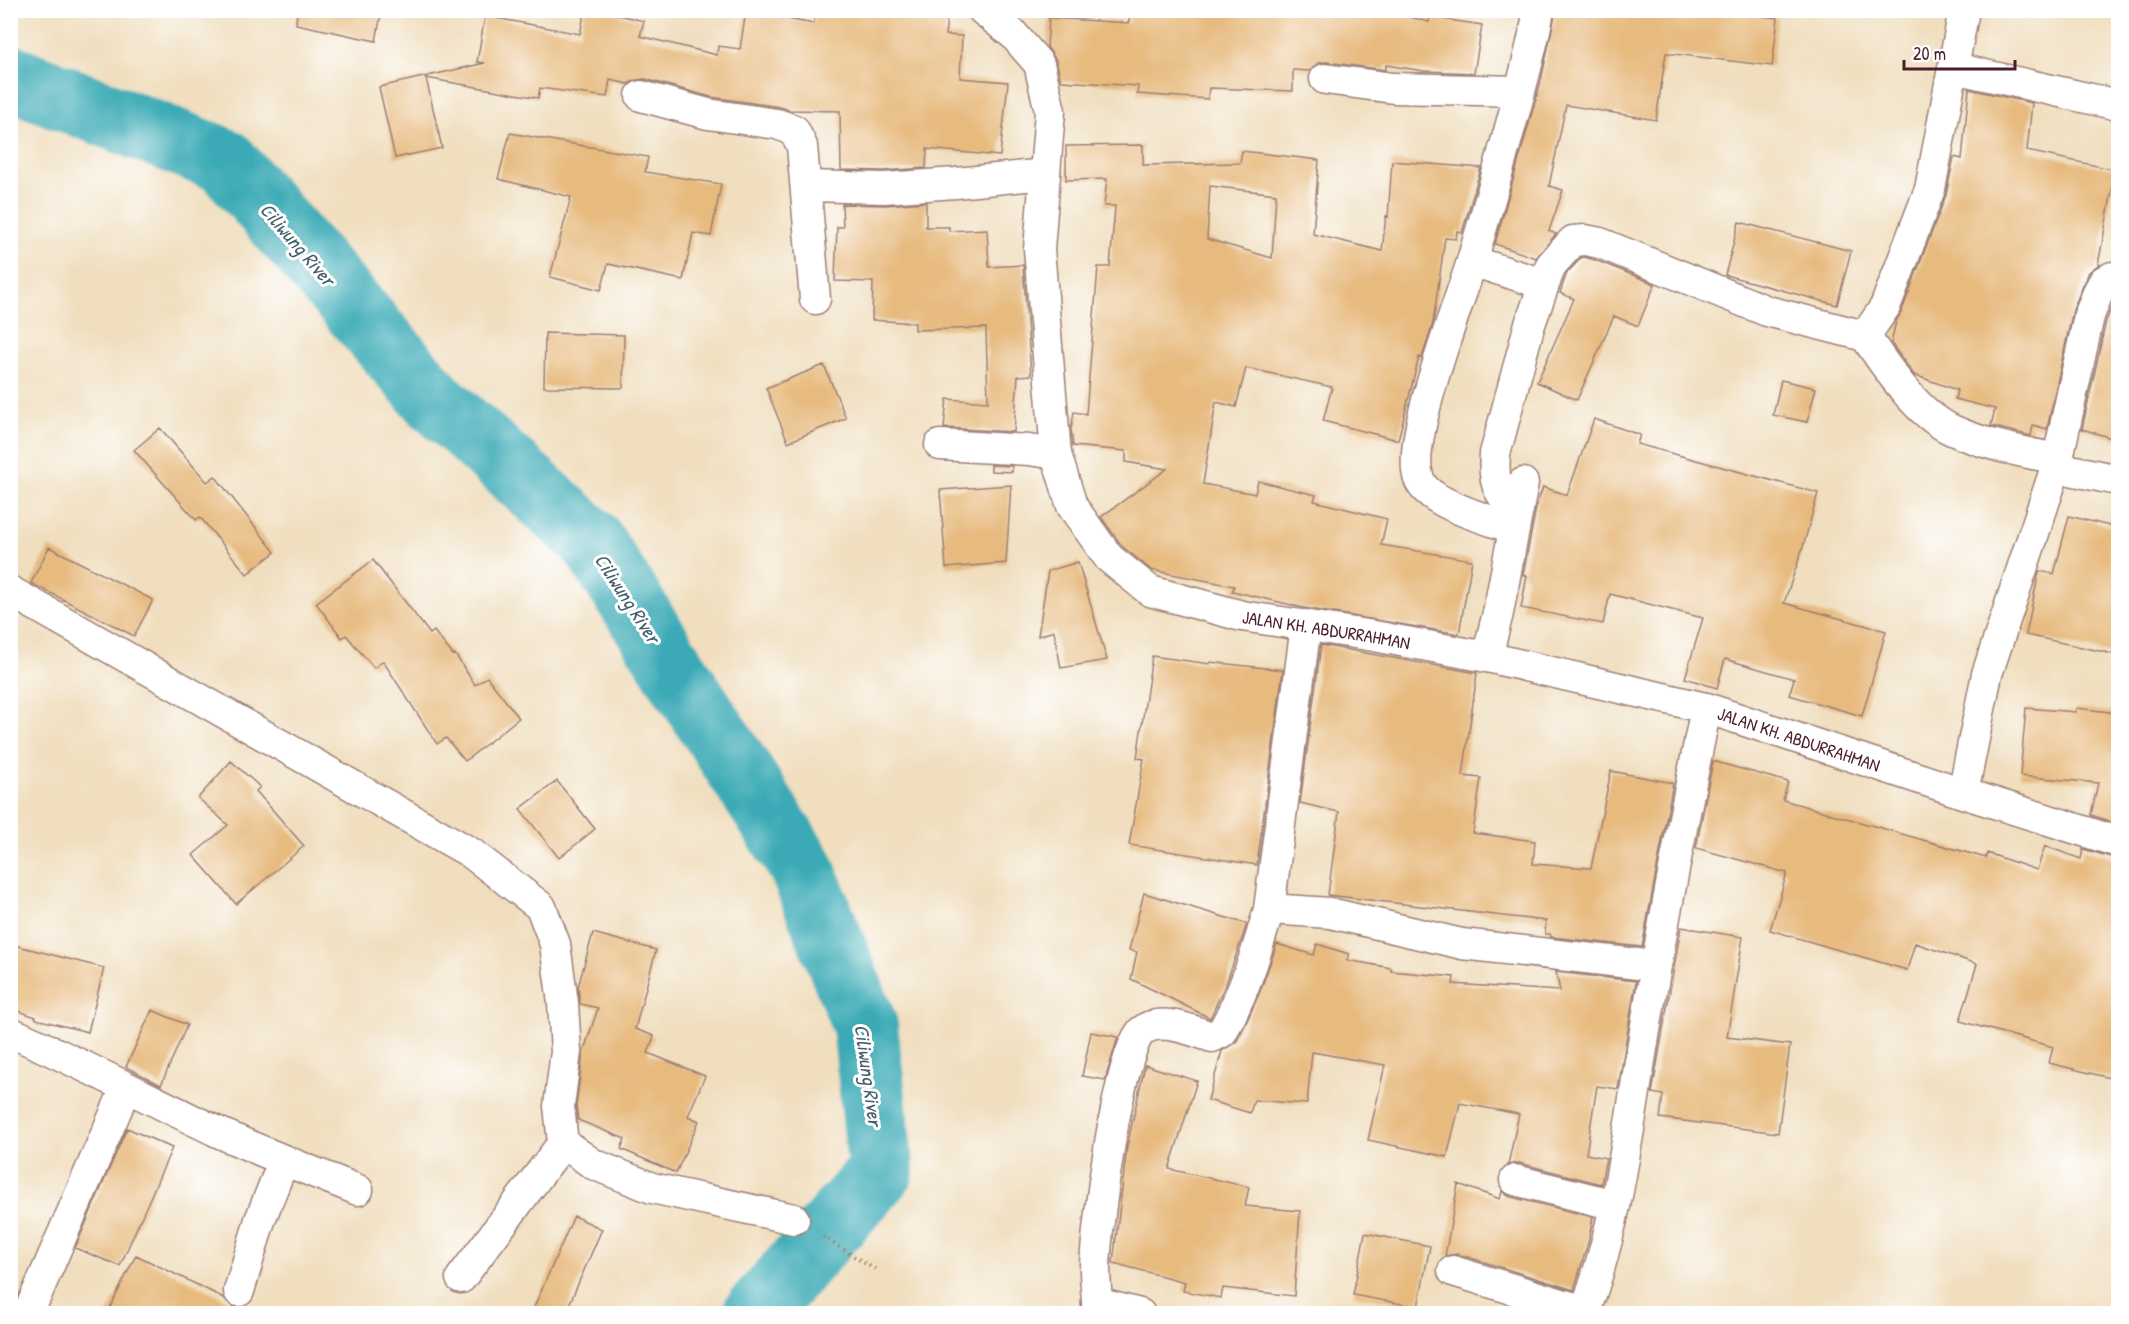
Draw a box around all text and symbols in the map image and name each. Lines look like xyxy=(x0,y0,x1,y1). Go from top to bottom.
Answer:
scale bar xyxy=(1904,33,2015,71)
text: 20 m xyxy=(1913,41,1946,66)
water label: Ciliwung River xyxy=(254,197,343,294)
water label: Ciliwung River xyxy=(588,548,668,651)
street label: JALAN KH. ABDURRAHMAN xyxy=(1241,604,1412,655)
street label: JALAN KH. ABDURRAHMAN xyxy=(1715,700,1883,777)
water label: Ciliwung River xyxy=(848,1022,890,1130)

